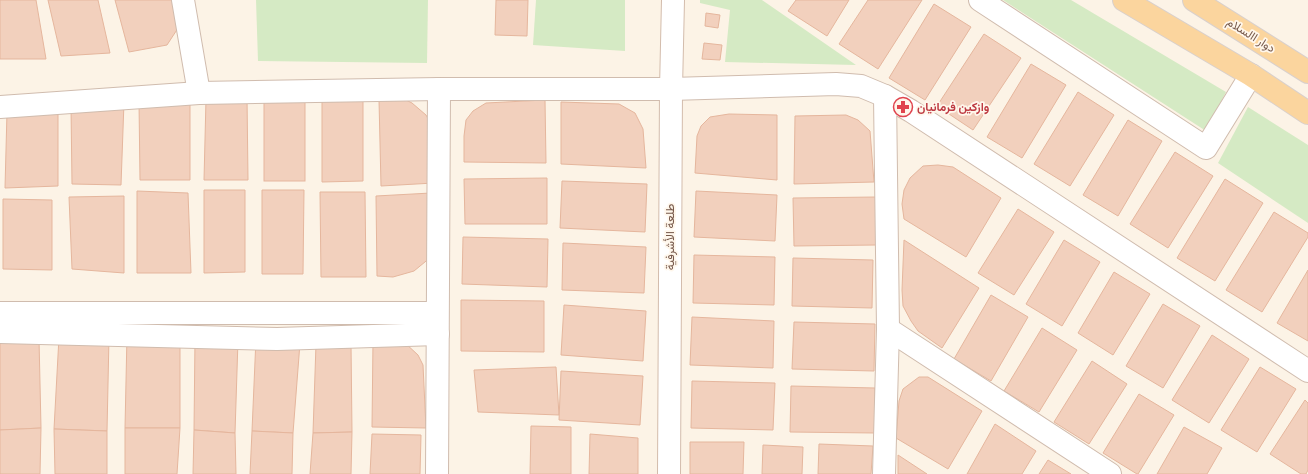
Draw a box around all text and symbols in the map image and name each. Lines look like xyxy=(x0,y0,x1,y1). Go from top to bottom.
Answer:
street label: دوار االسلام xyxy=(1224,15,1278,56)
pharmacy icon: وازكين فرمانيان xyxy=(892,96,914,118)
place label: وازكين فرمانيان xyxy=(917,100,990,115)
street label: طلعة الأشرفية xyxy=(663,204,678,270)

